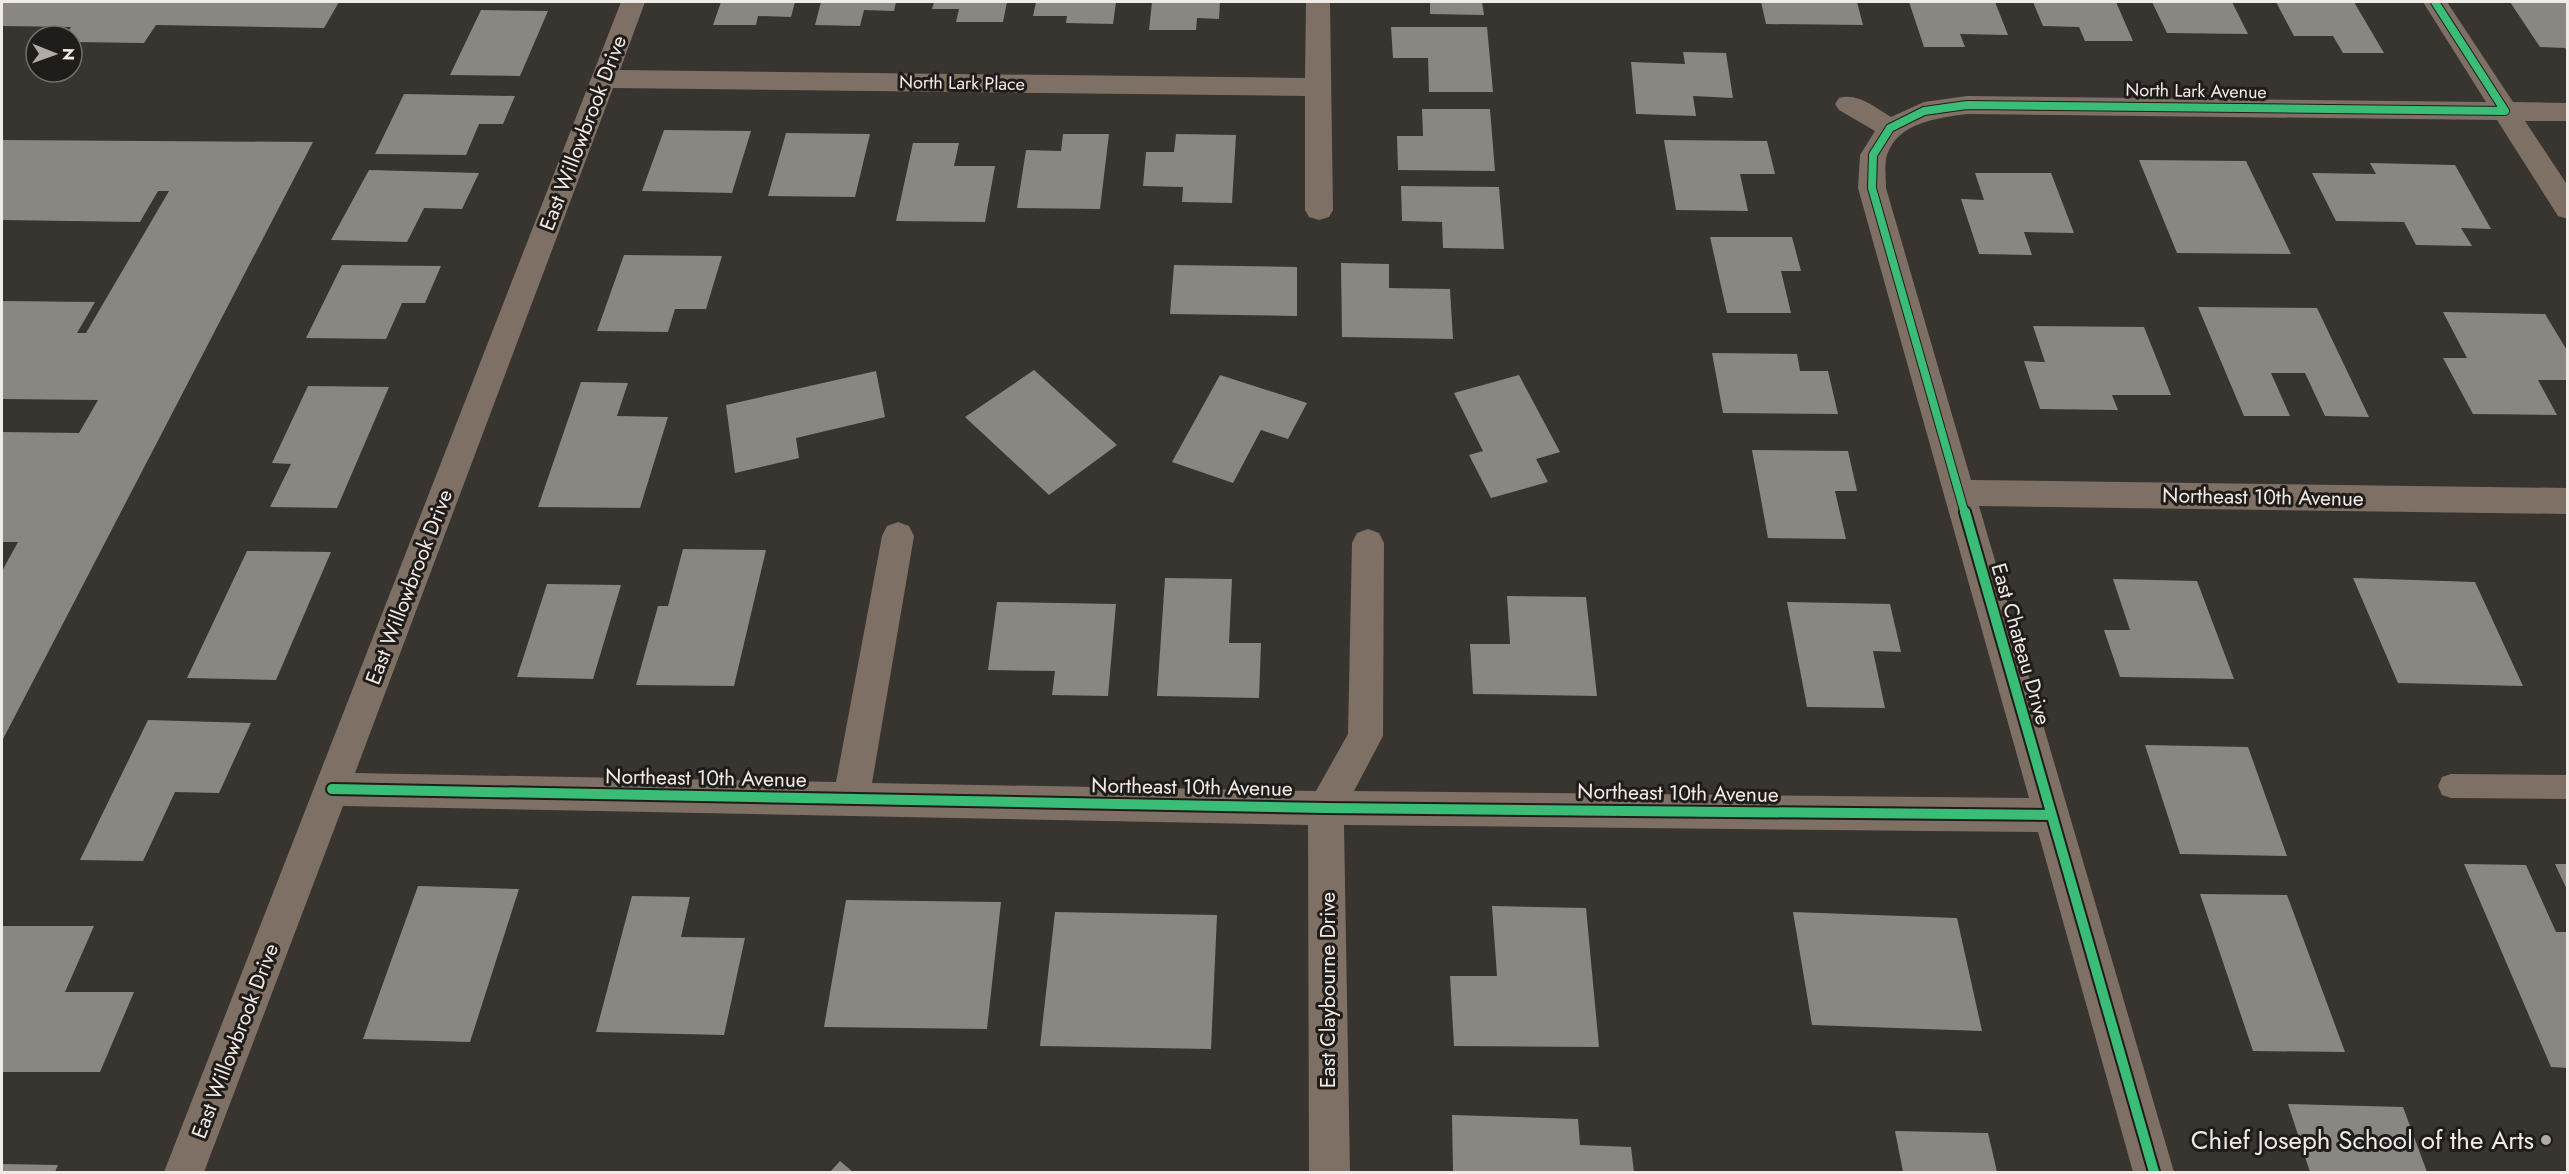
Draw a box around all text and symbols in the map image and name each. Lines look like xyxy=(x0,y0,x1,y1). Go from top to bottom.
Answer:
north arrow xyxy=(24,24,84,84)
street label: East Willowbrook Drive xyxy=(532,31,634,235)
text: N xyxy=(57,48,80,61)
street label: North Lark Place xyxy=(899,69,1025,97)
street label: North Lark Avenue xyxy=(2125,77,2267,105)
street label: Northeast 10th Avenue xyxy=(2162,480,2364,514)
street label: East Willowbrook Drive xyxy=(358,485,460,689)
street label: East Chateau Drive xyxy=(1984,560,2058,729)
street label: Northeast 10th Avenue xyxy=(605,761,807,795)
street label: Northeast 10th Avenue xyxy=(1091,770,1293,804)
street label: Northeast 10th Avenue xyxy=(1577,776,1779,810)
street label: East Claybourne Drive xyxy=(1313,892,1343,1088)
street label: East Willowbrook Drive xyxy=(184,939,286,1143)
place label: Chief Joseph School of the Arts xyxy=(2191,1121,2534,1159)
marker: Chief Joseph School of the Arts xyxy=(2539,1133,2553,1147)

